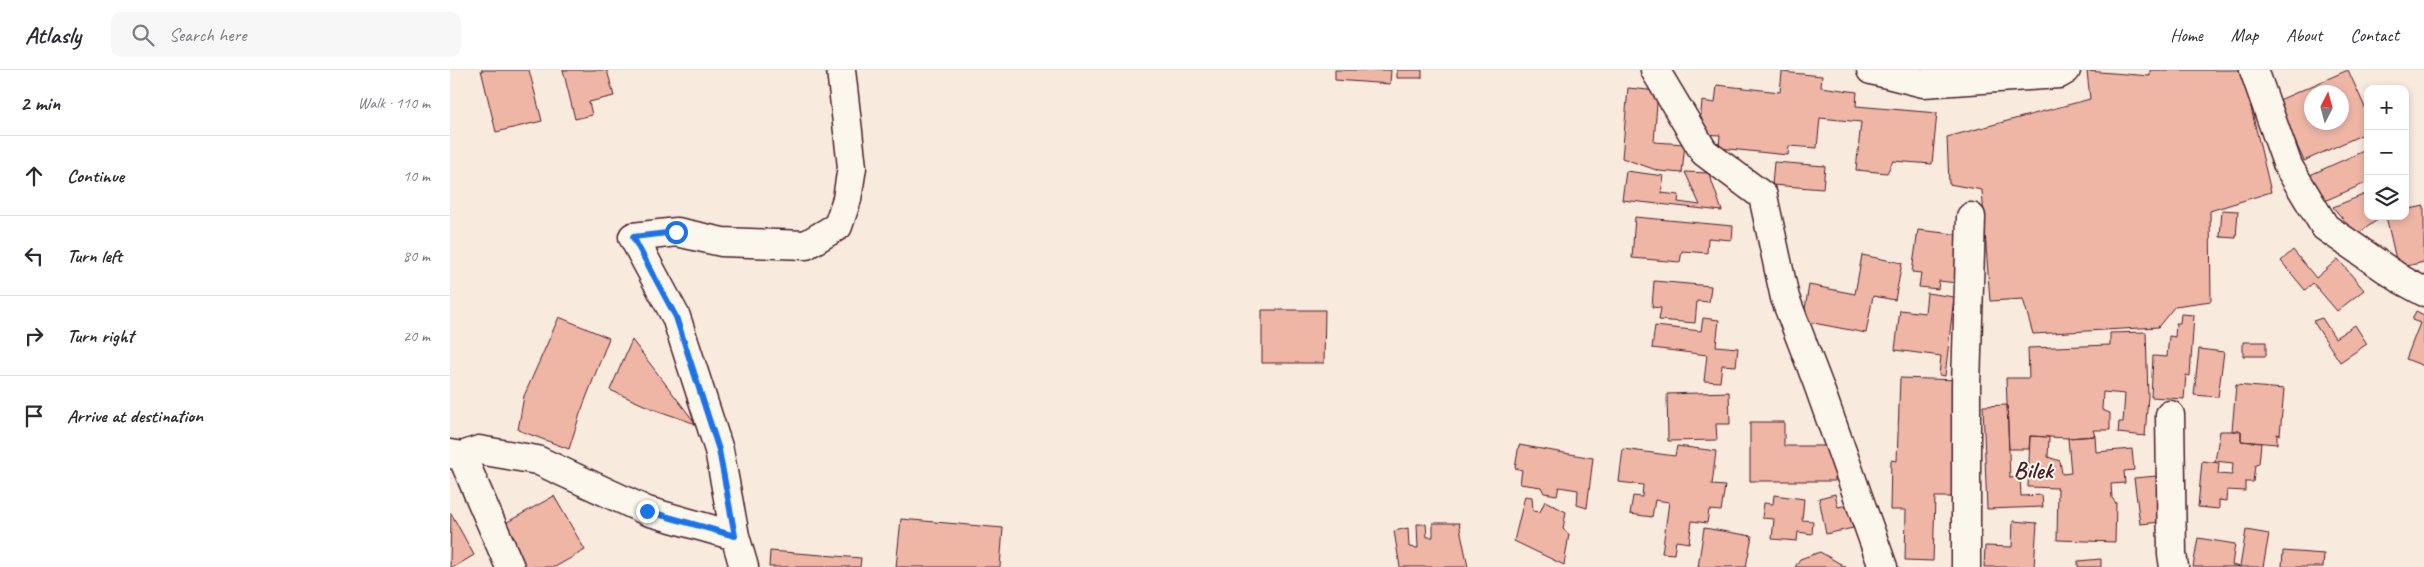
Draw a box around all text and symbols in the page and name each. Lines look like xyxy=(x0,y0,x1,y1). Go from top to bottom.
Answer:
search box xyxy=(111,12,461,57)
text: Atlasly xyxy=(25,20,81,50)
icon: search xyxy=(129,21,157,49)
text: Search here xyxy=(169,23,246,47)
text: Home xyxy=(2170,24,2203,46)
text: Map xyxy=(2231,24,2258,46)
text: About xyxy=(2286,24,2322,46)
text: Contact xyxy=(2350,24,2399,46)
north arrow xyxy=(2304,85,2349,130)
map controls xyxy=(2364,85,2409,220)
button: + xyxy=(2364,85,2409,130)
text: 2 min xyxy=(20,90,60,116)
text: Walk · 110 m xyxy=(358,93,430,113)
button: − xyxy=(2364,130,2409,175)
icon: ahead xyxy=(20,162,48,190)
text: Continue xyxy=(67,164,124,188)
text: 10 m xyxy=(403,166,430,186)
button: layers xyxy=(2364,175,2409,220)
route start xyxy=(665,221,688,244)
icon: left xyxy=(20,242,48,270)
text: Turn left xyxy=(67,244,122,268)
text: 80 m xyxy=(403,246,430,266)
icon: right xyxy=(20,322,48,350)
text: Turn right xyxy=(67,324,134,348)
text: 20 m xyxy=(403,326,430,346)
icon: arrive xyxy=(20,402,48,430)
text: Arrive at destination xyxy=(67,404,203,428)
district label: Bilek xyxy=(2014,455,2054,485)
route end xyxy=(636,500,659,523)

